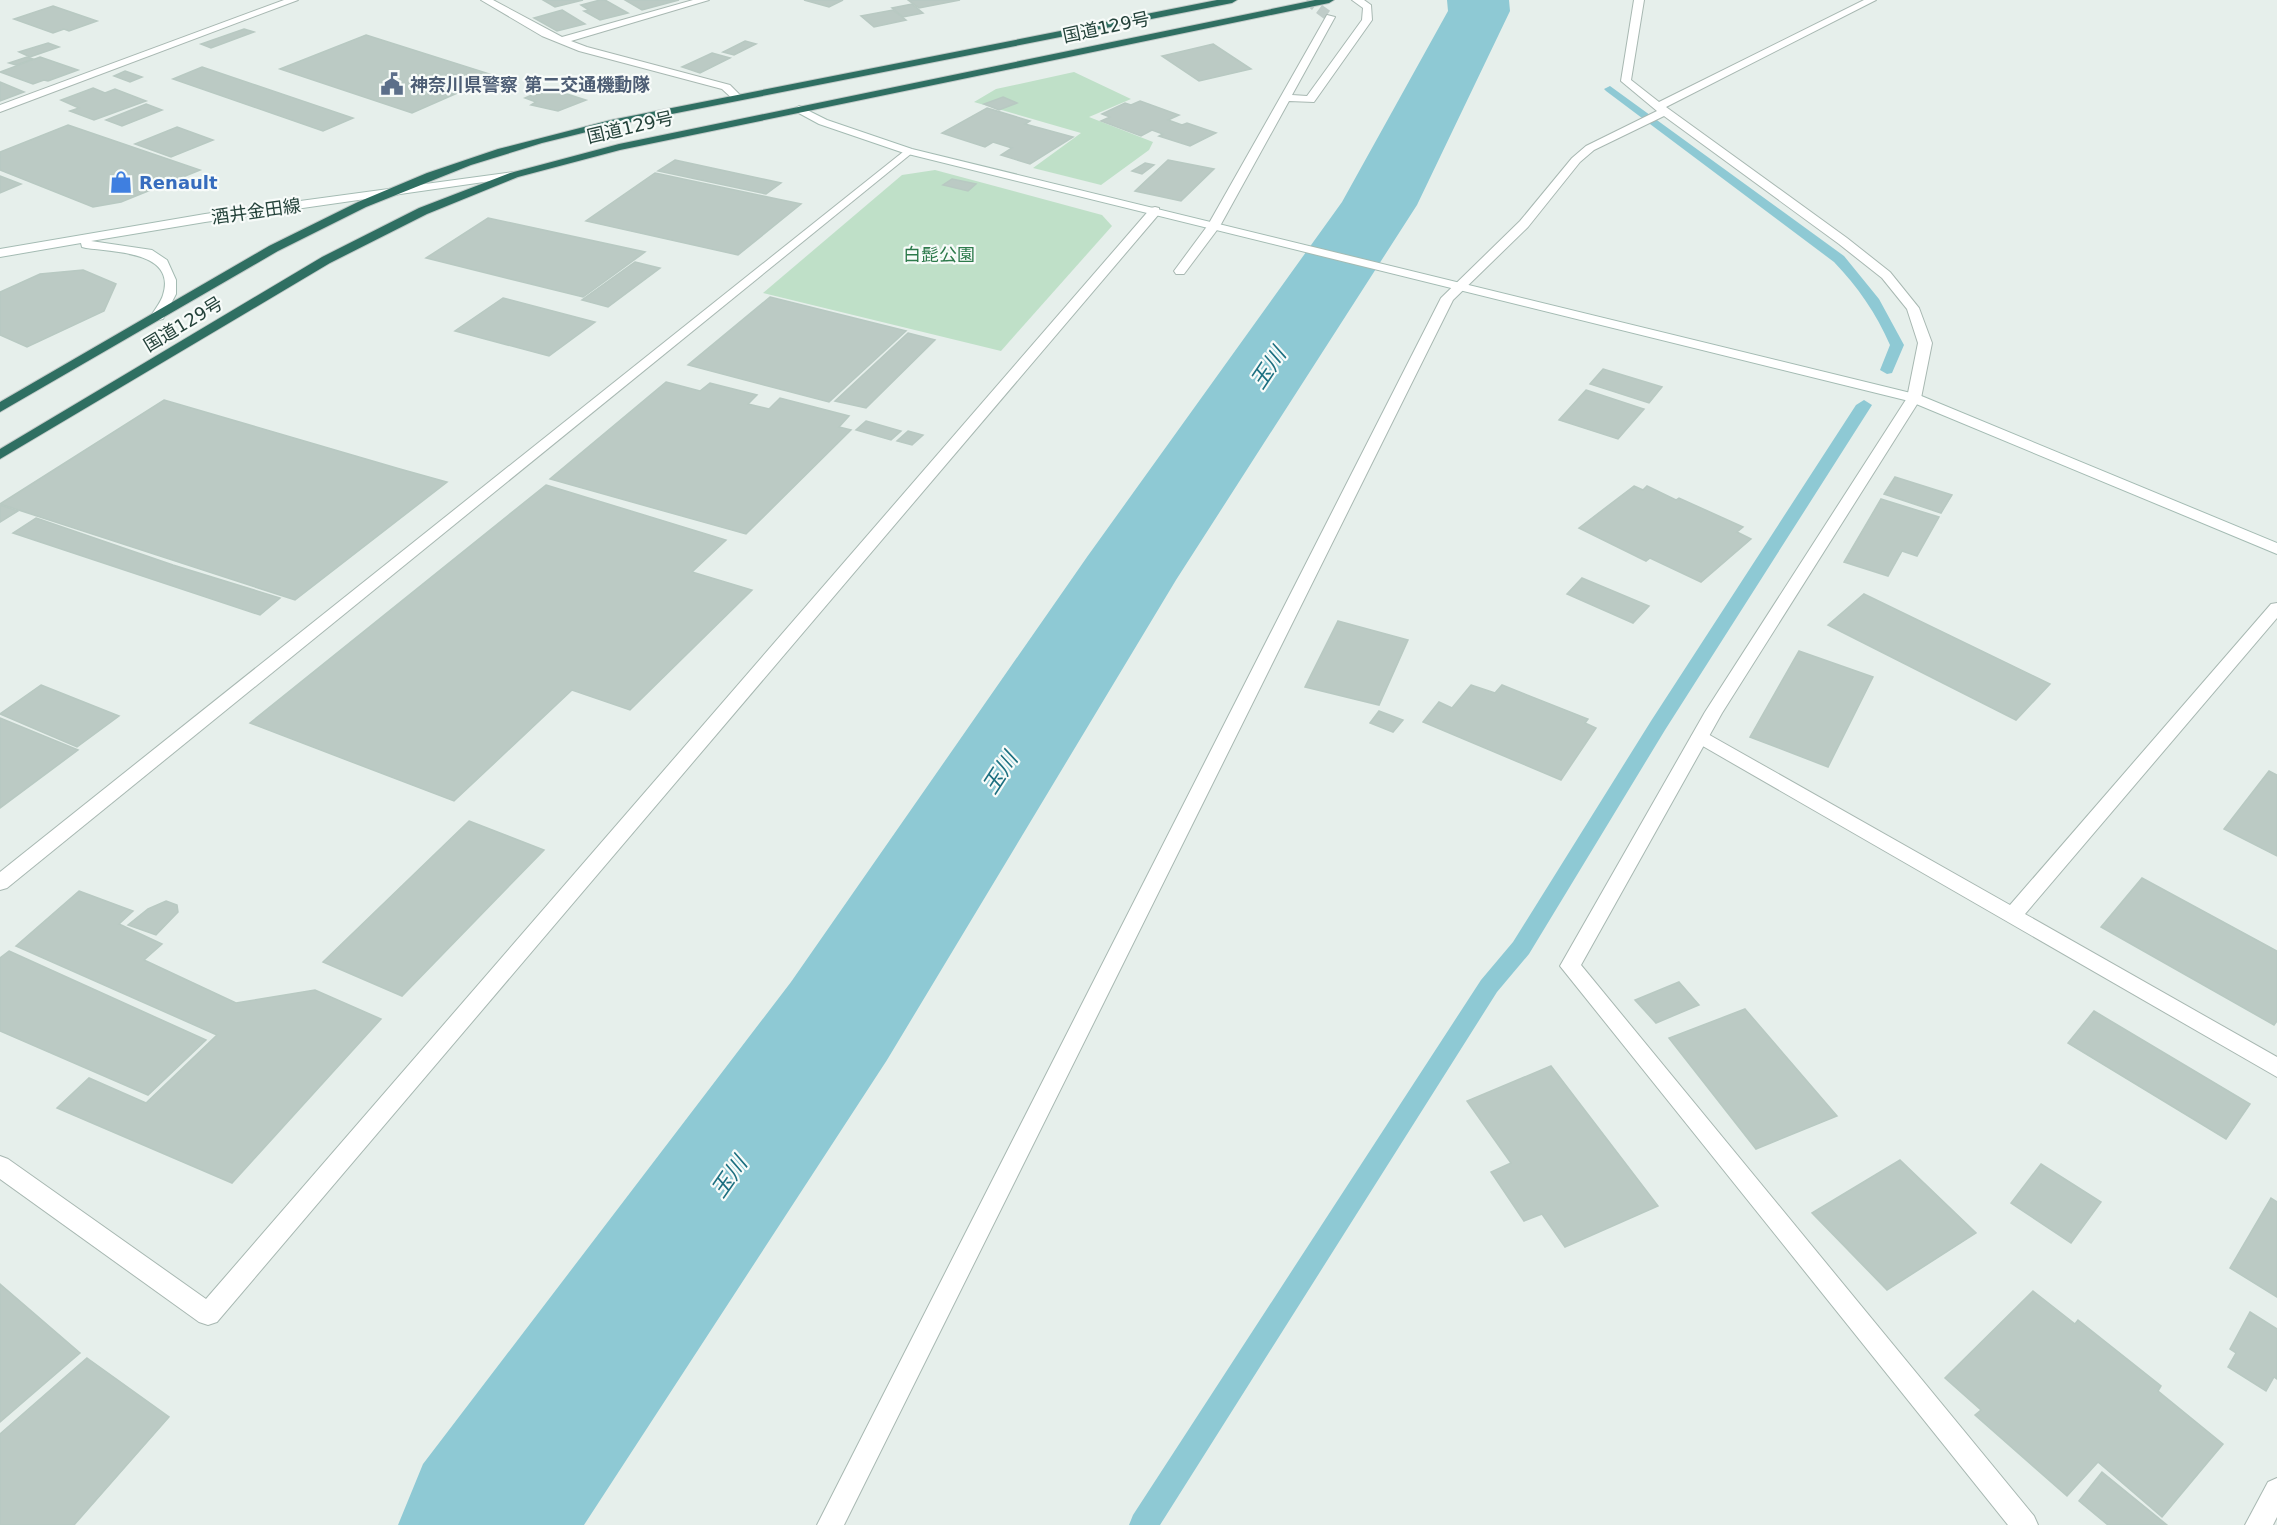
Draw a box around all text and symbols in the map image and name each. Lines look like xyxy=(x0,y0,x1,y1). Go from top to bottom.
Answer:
street label: 国道129号 xyxy=(1061,8,1151,46)
public building icon: 神奈川県警察 第二交通機動隊 xyxy=(379,71,405,97)
place label: 神奈川県警察 第二交通機動隊 xyxy=(410,74,650,95)
street label: 国道129号 xyxy=(585,107,675,147)
shop icon: Renault xyxy=(108,169,134,195)
place label: Renault xyxy=(139,172,218,193)
street label: 酒井金田線 xyxy=(210,194,302,228)
park label: 白髭公園 xyxy=(903,244,975,265)
street label: 国道129号 xyxy=(140,292,226,356)
water label: 玉川 xyxy=(1245,341,1292,393)
water label: 玉川 xyxy=(978,746,1024,798)
water label: 玉川 xyxy=(706,1150,753,1202)

